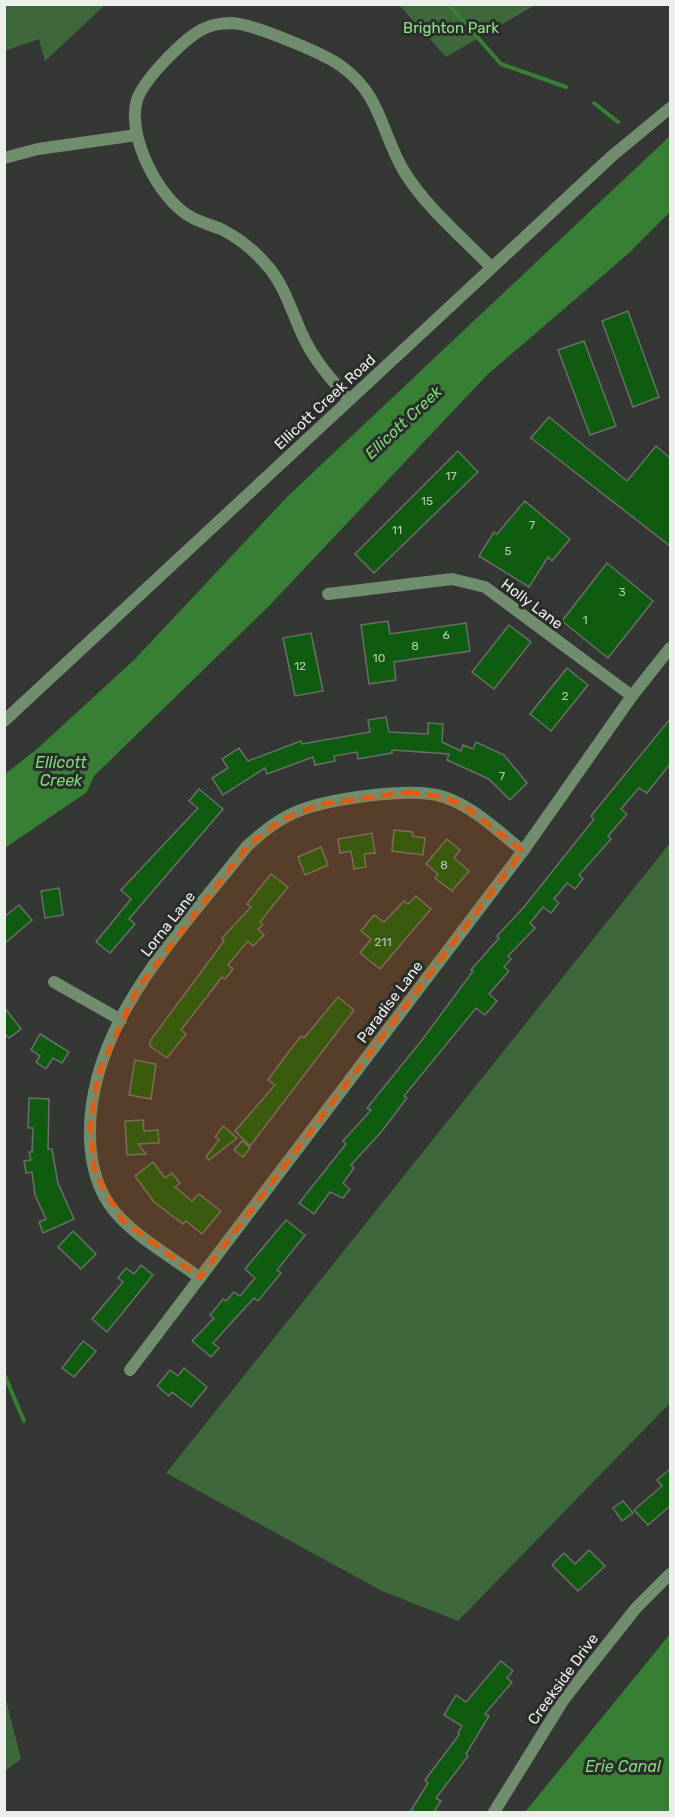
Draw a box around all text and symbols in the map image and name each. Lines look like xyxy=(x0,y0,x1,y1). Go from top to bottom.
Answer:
park label: Brighton Park xyxy=(403,19,499,37)
street label: Ellicott Creek Road xyxy=(271,351,379,453)
water label: Ellicott Creek xyxy=(361,381,446,463)
house number: 17 xyxy=(445,469,457,483)
house number: 15 xyxy=(421,494,433,508)
house number: 7 xyxy=(529,518,535,532)
house number: 11 xyxy=(392,523,402,537)
house number: 5 xyxy=(504,544,512,558)
street label: Holly Lane xyxy=(498,575,566,633)
house number: 3 xyxy=(618,585,626,599)
house number: 1 xyxy=(582,613,588,627)
house number: 6 xyxy=(442,628,450,642)
house number: 8 xyxy=(411,639,419,653)
house number: 10 xyxy=(373,651,385,665)
house number: 12 xyxy=(294,659,306,673)
house number: 2 xyxy=(561,689,569,703)
water label: Ellicott Creek xyxy=(35,753,88,790)
house number: 7 xyxy=(499,769,505,783)
house number: 8 xyxy=(440,858,448,872)
street label: Lorna Lane xyxy=(137,888,199,960)
house number: 211 xyxy=(374,935,392,949)
street label: Paradise Lane xyxy=(353,957,427,1047)
street label: Creekside Drive xyxy=(524,1630,602,1728)
water label: Erie Canal xyxy=(585,1757,662,1776)

